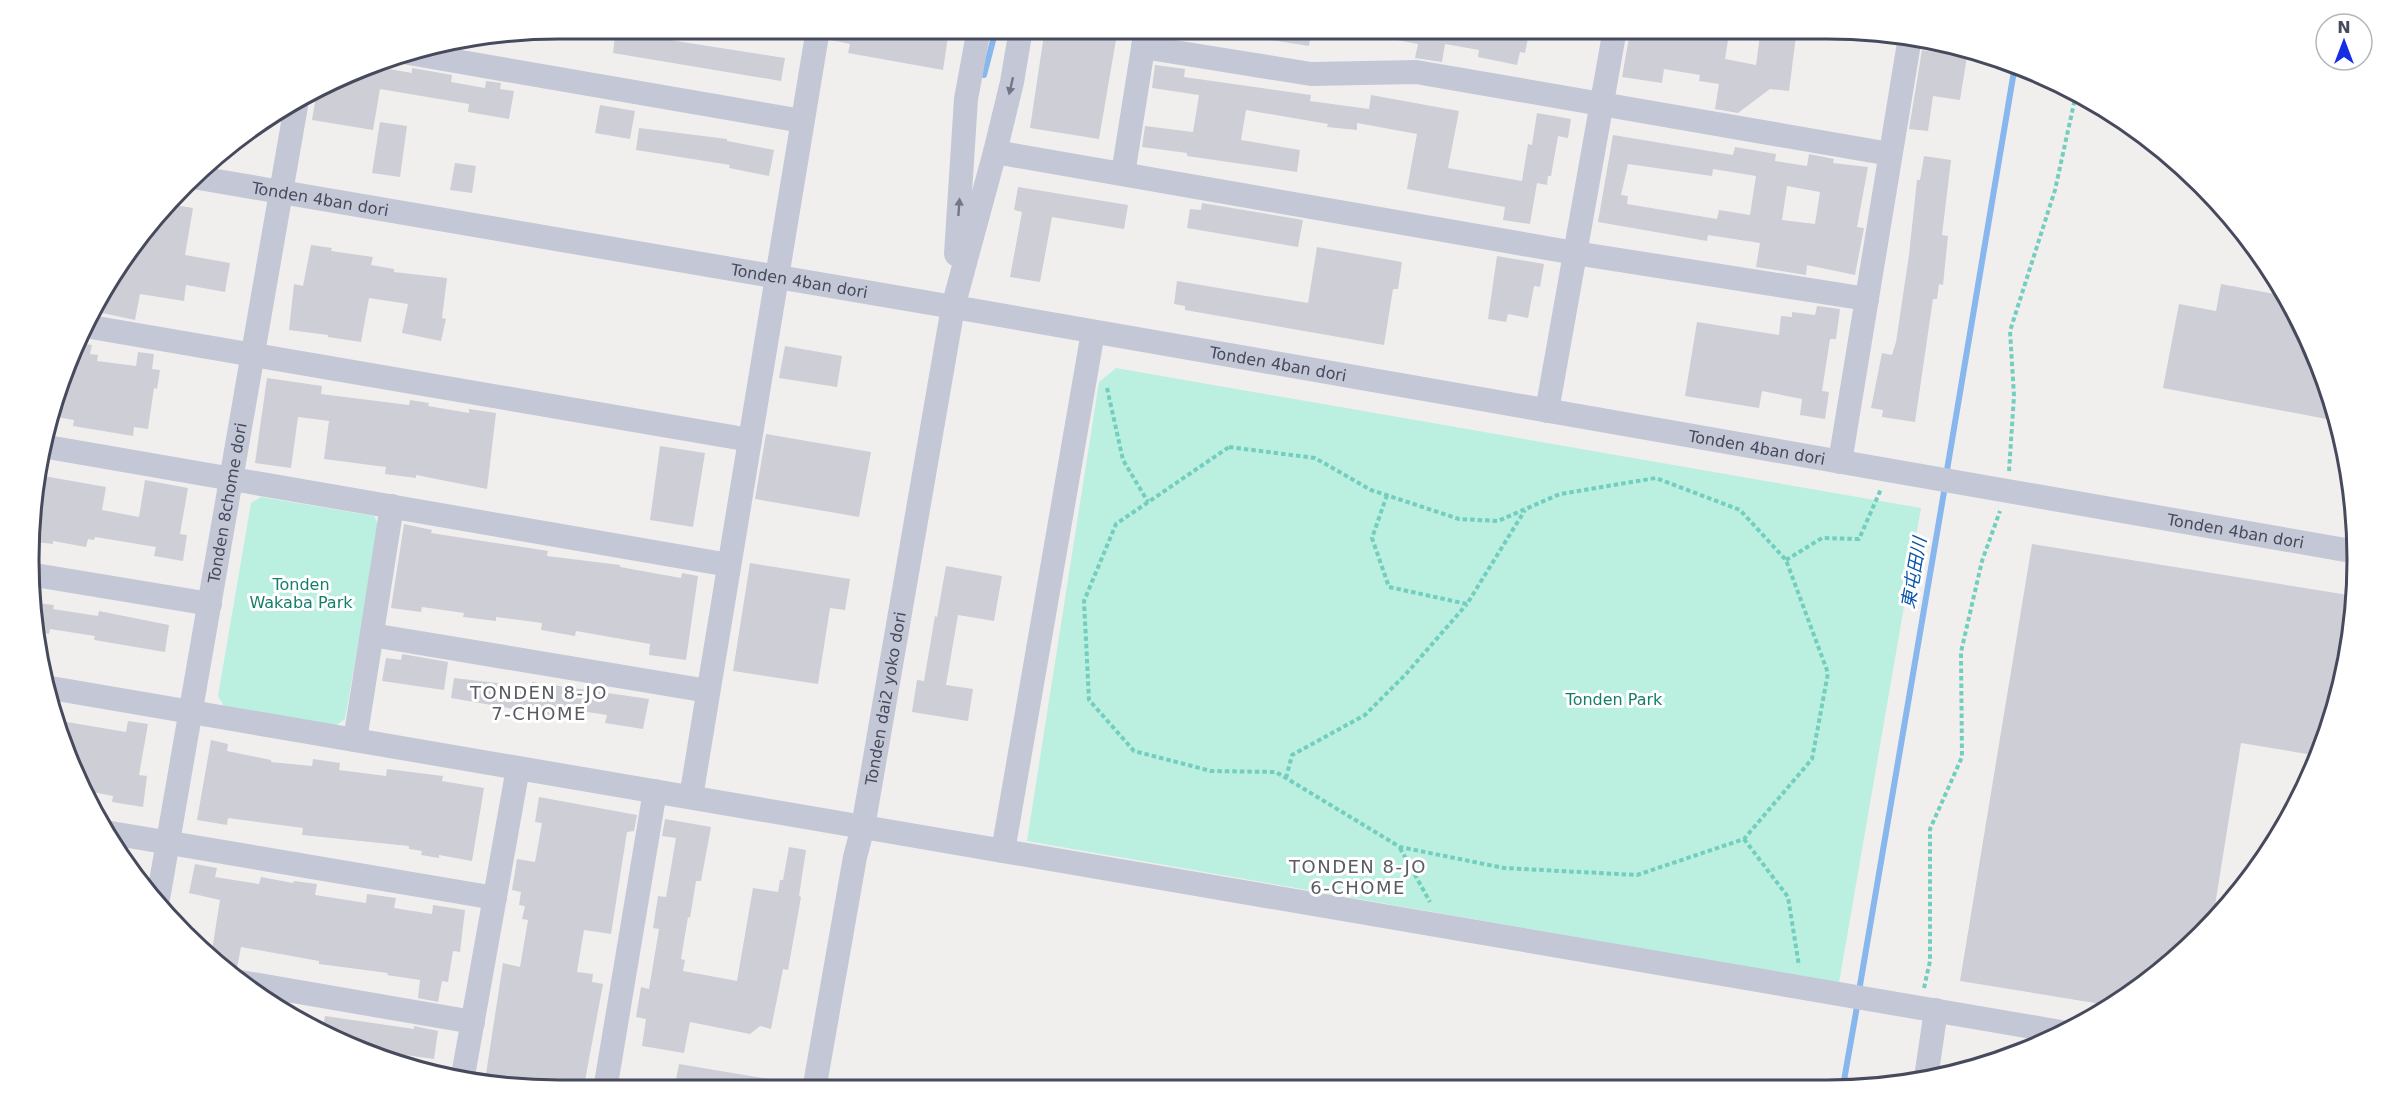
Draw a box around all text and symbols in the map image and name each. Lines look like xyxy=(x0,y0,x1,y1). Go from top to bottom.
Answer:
north arrow xyxy=(2314,12,2374,72)
text: N xyxy=(2337,18,2351,37)
one-way arrow xyxy=(1006,77,1015,96)
street label: Tonden 4ban dori xyxy=(249,178,390,220)
one-way arrow xyxy=(955,197,964,216)
street label: Tonden 4ban dori xyxy=(728,260,869,302)
street label: Tonden 4ban dori xyxy=(1207,343,1348,385)
street label: Tonden 8chome dori xyxy=(204,421,251,586)
street label: Tonden 4ban dori xyxy=(1686,426,1827,469)
street label: Tonden 4ban dori xyxy=(2165,510,2305,553)
water label: 東屯田川 xyxy=(1897,534,1930,610)
park label: Tonden Wakaba Park xyxy=(249,575,353,612)
street label: Tonden dai2 yoko dori xyxy=(861,610,910,788)
district label: TONDEN 8-JO 7-CHOME xyxy=(469,682,608,724)
park label: Tonden Park xyxy=(1565,690,1663,709)
district label: TONDEN 8-JO 6-CHOME xyxy=(1288,856,1427,898)

